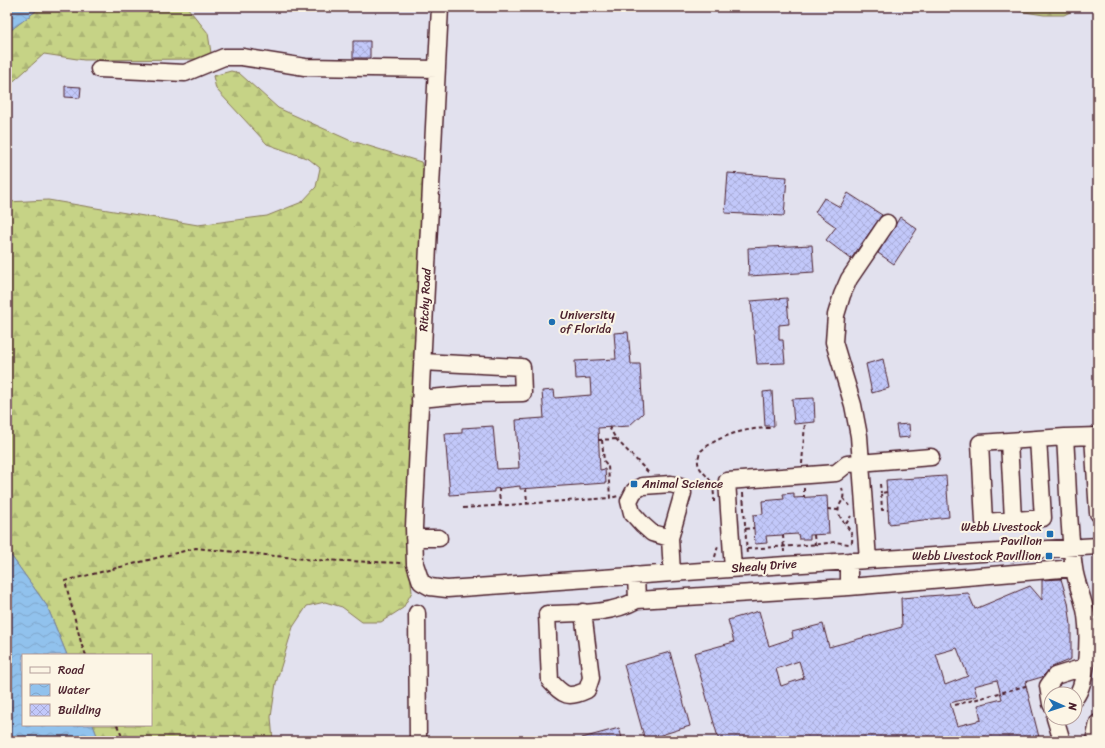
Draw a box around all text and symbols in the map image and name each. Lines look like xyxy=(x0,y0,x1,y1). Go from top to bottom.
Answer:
street label: Ritchy Road xyxy=(412,267,438,332)
place label: University of Florida xyxy=(560,304,615,340)
marker: University of Florida xyxy=(547,317,557,327)
place label: Animal Science xyxy=(641,473,723,495)
marker: Animal Science xyxy=(629,479,639,489)
place label: Webb Livestock Pavilion xyxy=(961,516,1043,552)
marker: Webb Livestock Pavilion xyxy=(1045,529,1055,539)
place label: Webb Livestock Pavillion xyxy=(912,545,1042,567)
marker: Webb Livestock Pavillion xyxy=(1044,551,1054,561)
street label: Shealy Drive xyxy=(730,553,798,579)
legend xyxy=(22,654,152,726)
text: Road xyxy=(58,659,85,681)
text: Water xyxy=(58,679,91,701)
north arrow xyxy=(1043,686,1083,726)
text: Building xyxy=(58,699,101,721)
text: N xyxy=(1063,701,1082,711)

